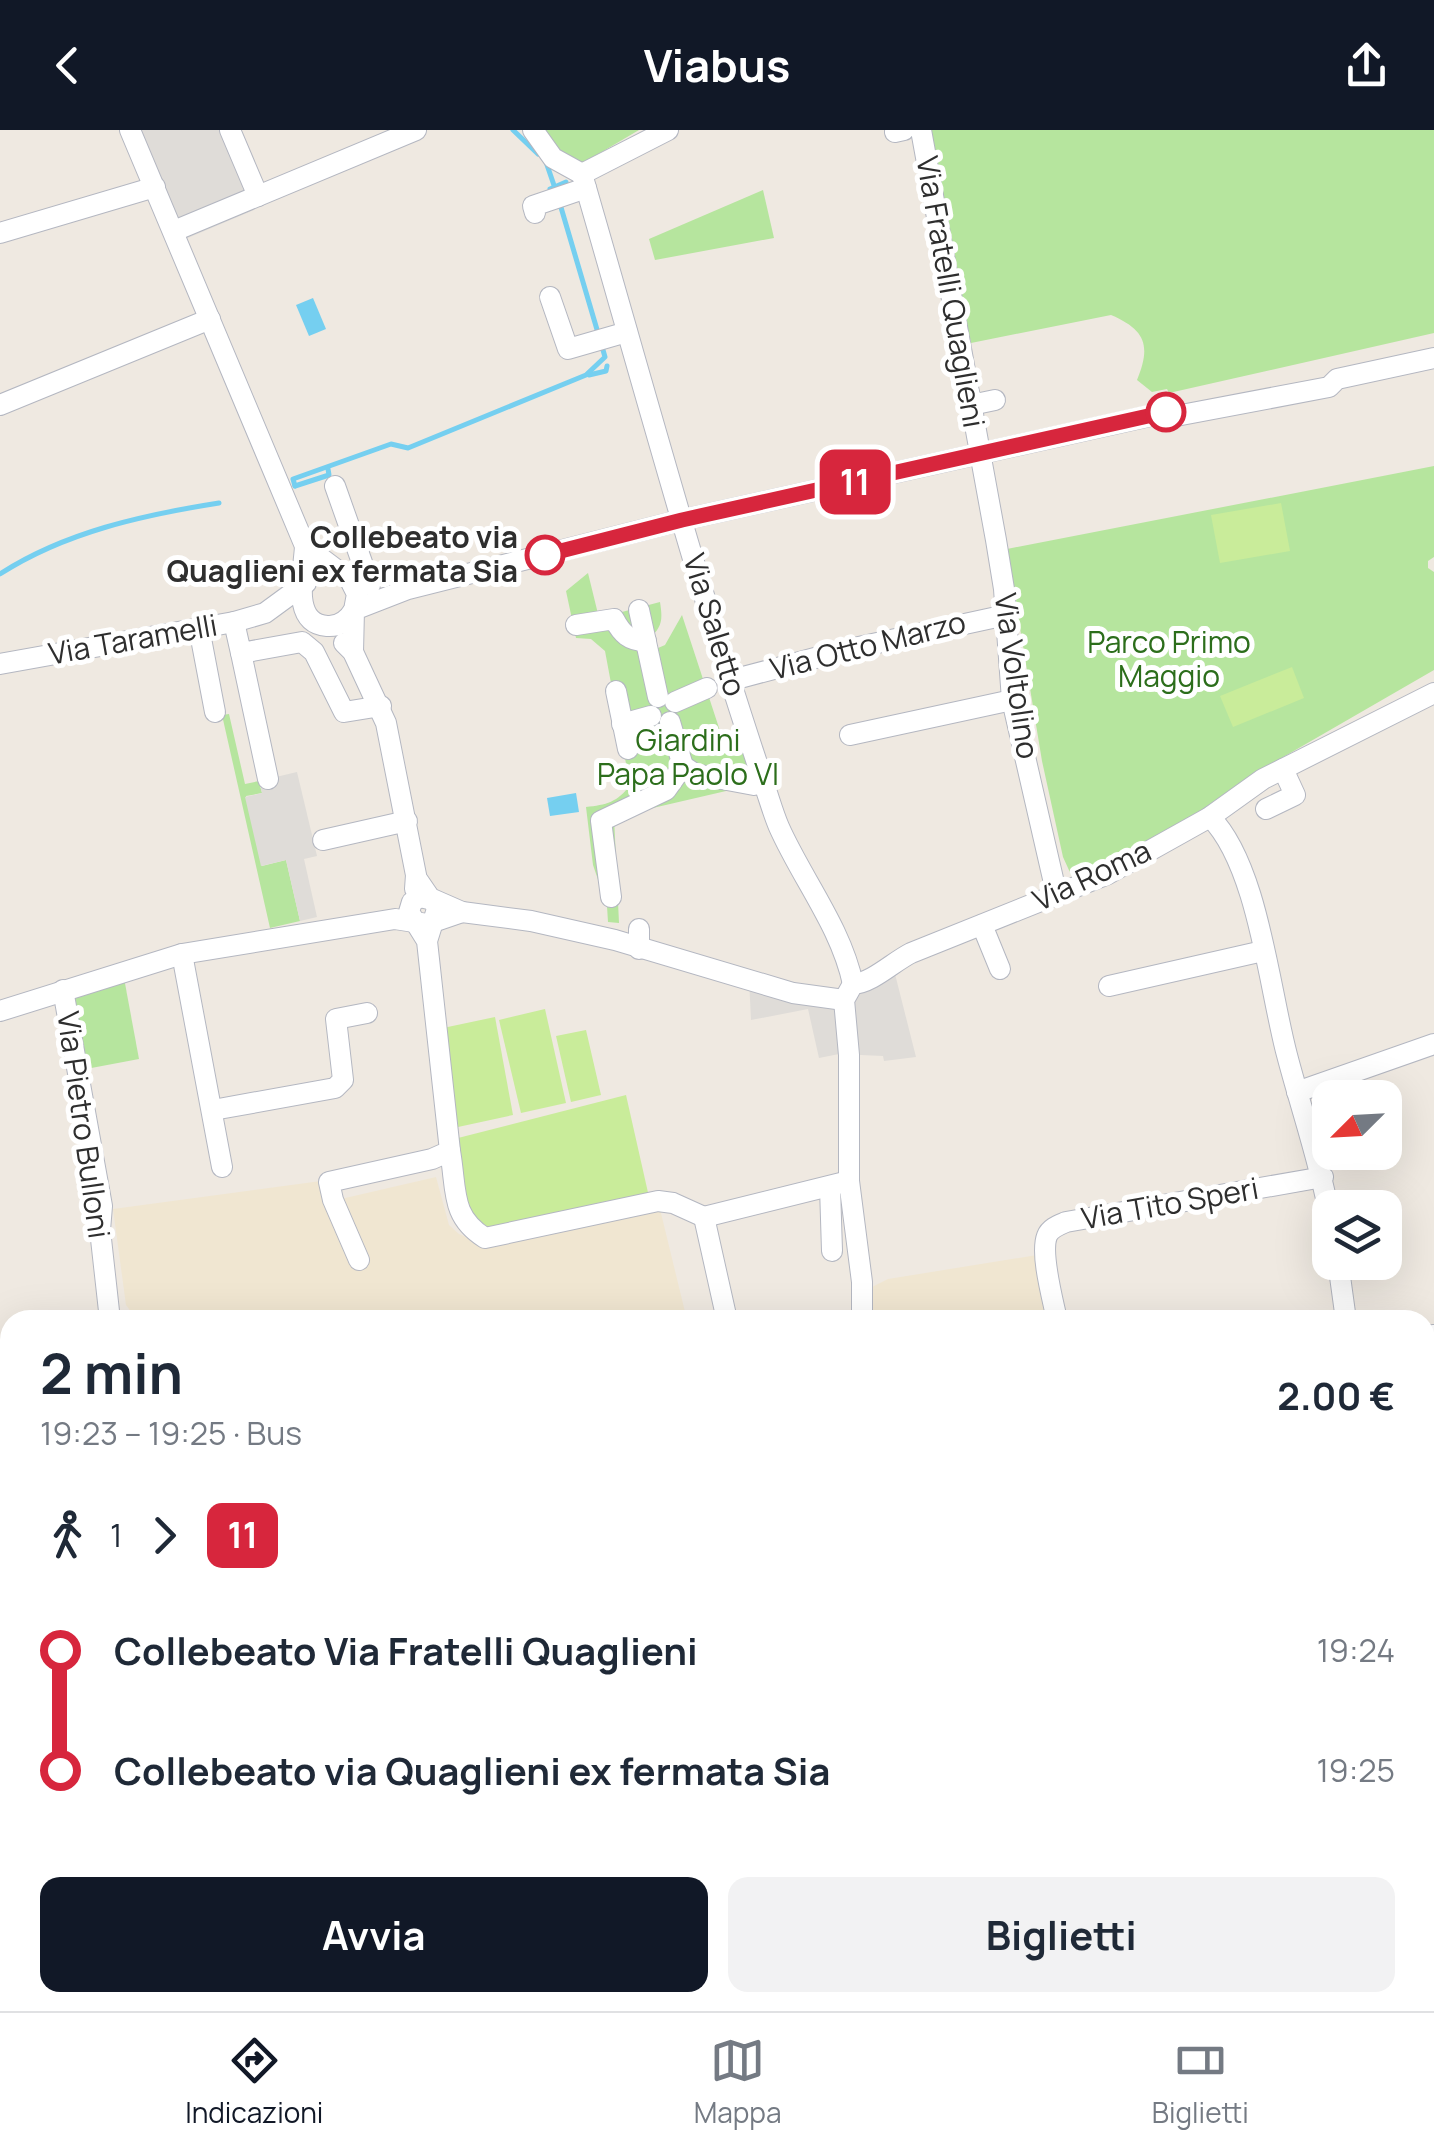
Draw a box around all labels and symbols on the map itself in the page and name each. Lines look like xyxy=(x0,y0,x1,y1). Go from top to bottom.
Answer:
street label: Via Fratelli Quaglieni xyxy=(907,153,996,431)
unlabelled marker xyxy=(1147,393,1185,431)
line badge: 11 xyxy=(810,450,900,514)
place label: Collebeato via Quaglieni ex fermata Sia xyxy=(167,516,518,591)
marker: Collebeato via Quaglieni ex fermata Sia xyxy=(526,536,564,574)
street label: Via Saletto xyxy=(674,548,757,701)
street label: Via Voltolino xyxy=(986,590,1049,761)
street label: Via Otto Marzo xyxy=(766,600,970,689)
street label: Via Taramelli xyxy=(45,604,220,674)
park label: Parco Primo Maggio xyxy=(1087,621,1251,696)
park label: Giardini Papa Paolo VI xyxy=(597,719,779,794)
street label: Via Roma xyxy=(1026,829,1157,920)
street label: Via Pietro Bulloni xyxy=(48,1009,121,1241)
north arrow xyxy=(1312,1080,1402,1170)
street label: Via Tito Speri xyxy=(1078,1167,1261,1238)

